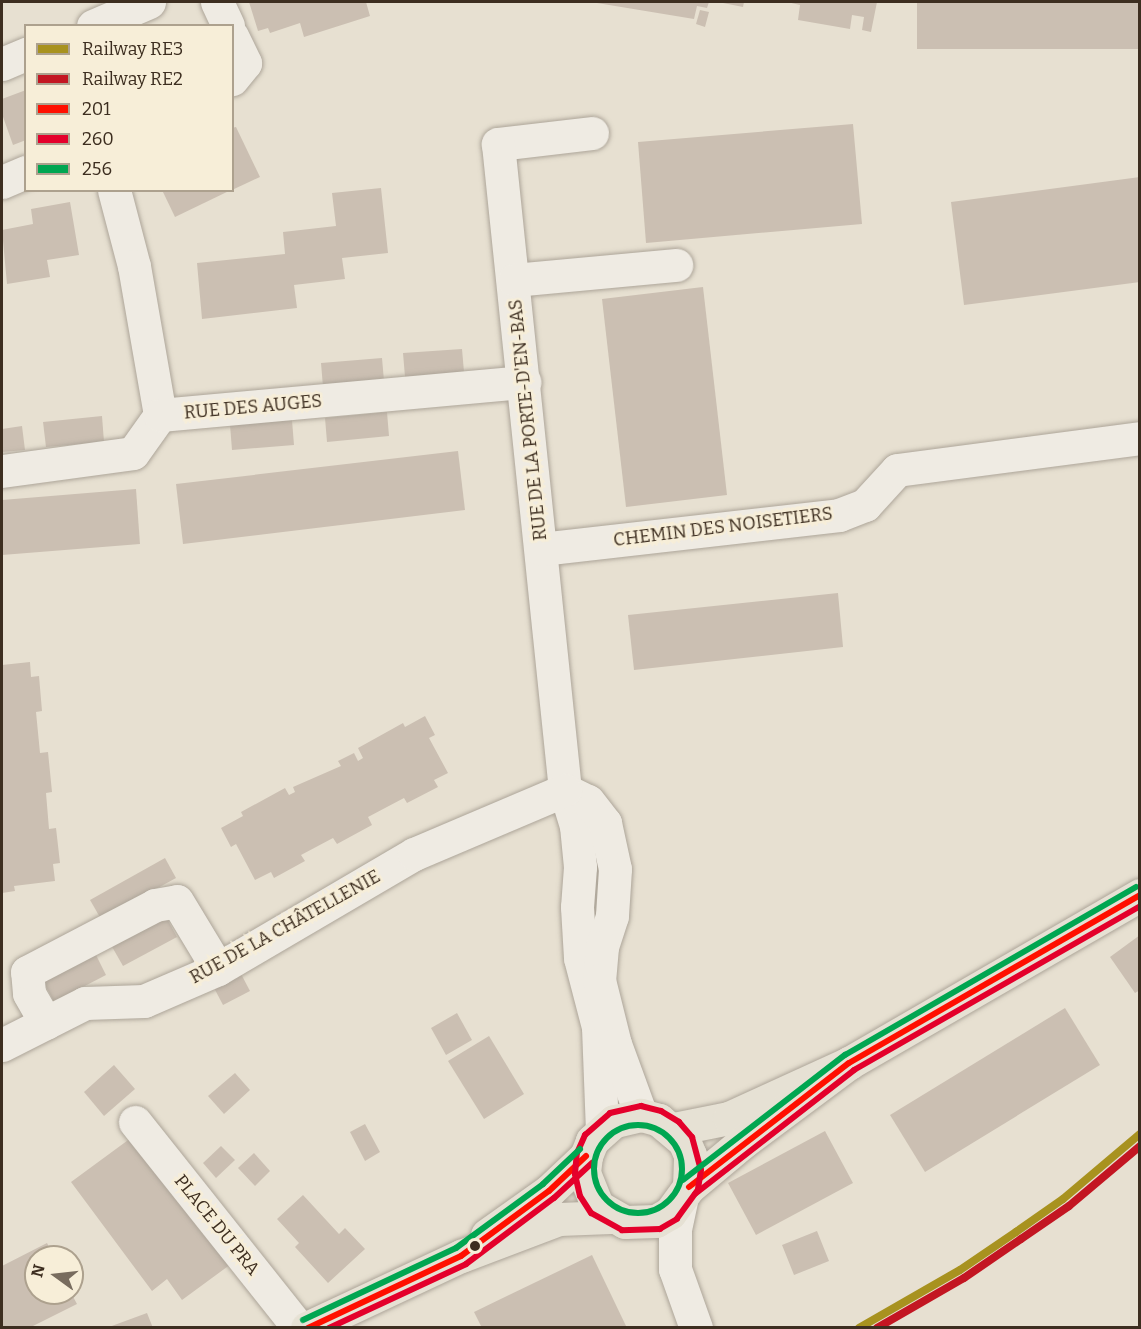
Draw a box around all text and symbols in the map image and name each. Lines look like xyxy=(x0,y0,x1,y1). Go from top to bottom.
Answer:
legend xyxy=(24,24,234,192)
text: Railway RE3 xyxy=(82,38,183,60)
text: Railway RE2 xyxy=(82,68,183,90)
text: 201 xyxy=(82,98,111,120)
text: 260 xyxy=(82,128,114,150)
text: 256 xyxy=(82,158,112,180)
street label: RUE DE LA PORTE-D'EN-BAS xyxy=(505,298,551,542)
street label: RUE DES AUGES xyxy=(183,390,323,424)
street label: CHEMIN DES NOISETIERS xyxy=(612,503,834,551)
street label: RUE DE LA CHÂTELLENIE xyxy=(186,866,384,988)
street label: PLACE DU PRA xyxy=(170,1170,264,1280)
unlabelled marker xyxy=(469,1240,481,1252)
north arrow xyxy=(24,1245,84,1305)
text: N xyxy=(27,1262,49,1279)

